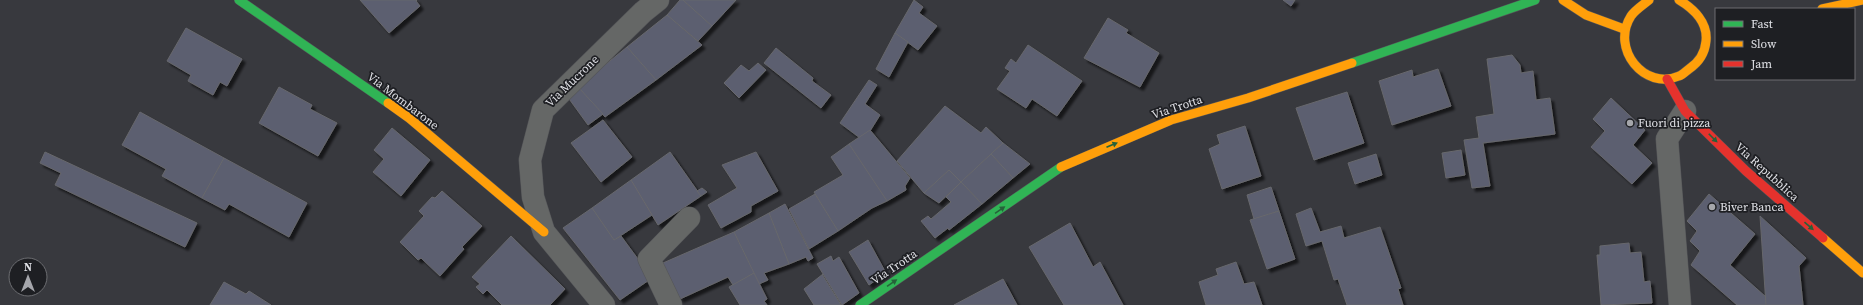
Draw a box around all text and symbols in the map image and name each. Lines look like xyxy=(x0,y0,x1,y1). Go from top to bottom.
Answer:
legend xyxy=(1715,8,1855,80)
text: Fast xyxy=(1751,16,1773,32)
text: Slow xyxy=(1751,36,1777,52)
street label: Via Mucrone xyxy=(542,51,602,111)
text: Jam xyxy=(1750,56,1772,72)
street label: Via Mombarone xyxy=(364,69,442,133)
street label: Via Trotta xyxy=(1150,91,1205,123)
place label: Fuori di pizza xyxy=(1638,115,1711,131)
marker: Fuori di pizza xyxy=(1625,118,1635,128)
one-way arrow xyxy=(1708,133,1718,143)
street label: Via Repubblica xyxy=(1732,139,1803,205)
one-way arrow xyxy=(1106,142,1117,148)
place label: Biver Banca xyxy=(1720,199,1784,215)
marker: Biver Banca xyxy=(1707,202,1717,212)
one-way arrow xyxy=(994,206,1005,214)
one-way arrow xyxy=(1804,221,1814,231)
street label: Via Trotta xyxy=(868,245,921,288)
north arrow xyxy=(8,257,48,297)
text: N xyxy=(24,260,32,275)
one-way arrow xyxy=(887,279,897,287)

